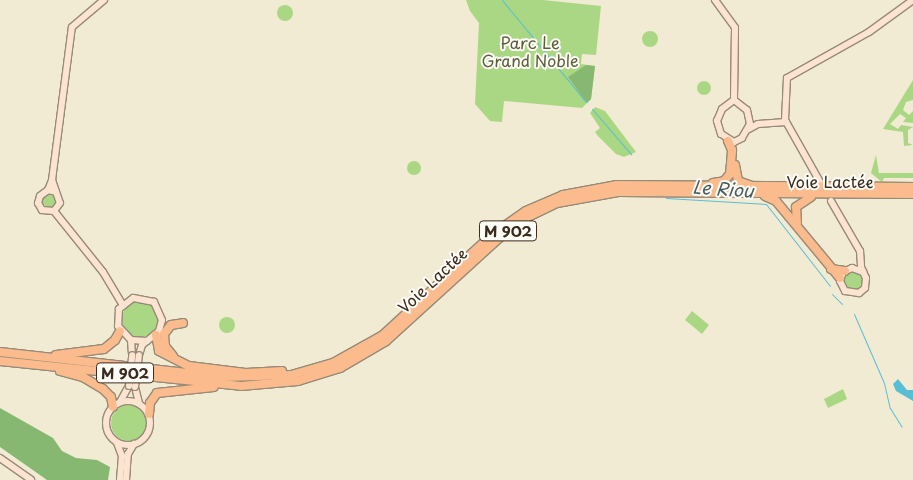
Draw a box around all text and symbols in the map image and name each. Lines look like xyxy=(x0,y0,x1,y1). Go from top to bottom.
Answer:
park label: Parc Le Grand Noble xyxy=(481,32,579,70)
street label: Voie Lactée xyxy=(786,171,874,191)
water label: Le Riou xyxy=(691,176,755,202)
road number: M 902 xyxy=(478,218,538,244)
street label: Voie Lactée xyxy=(394,243,470,317)
road number: M 902 xyxy=(95,360,155,386)

